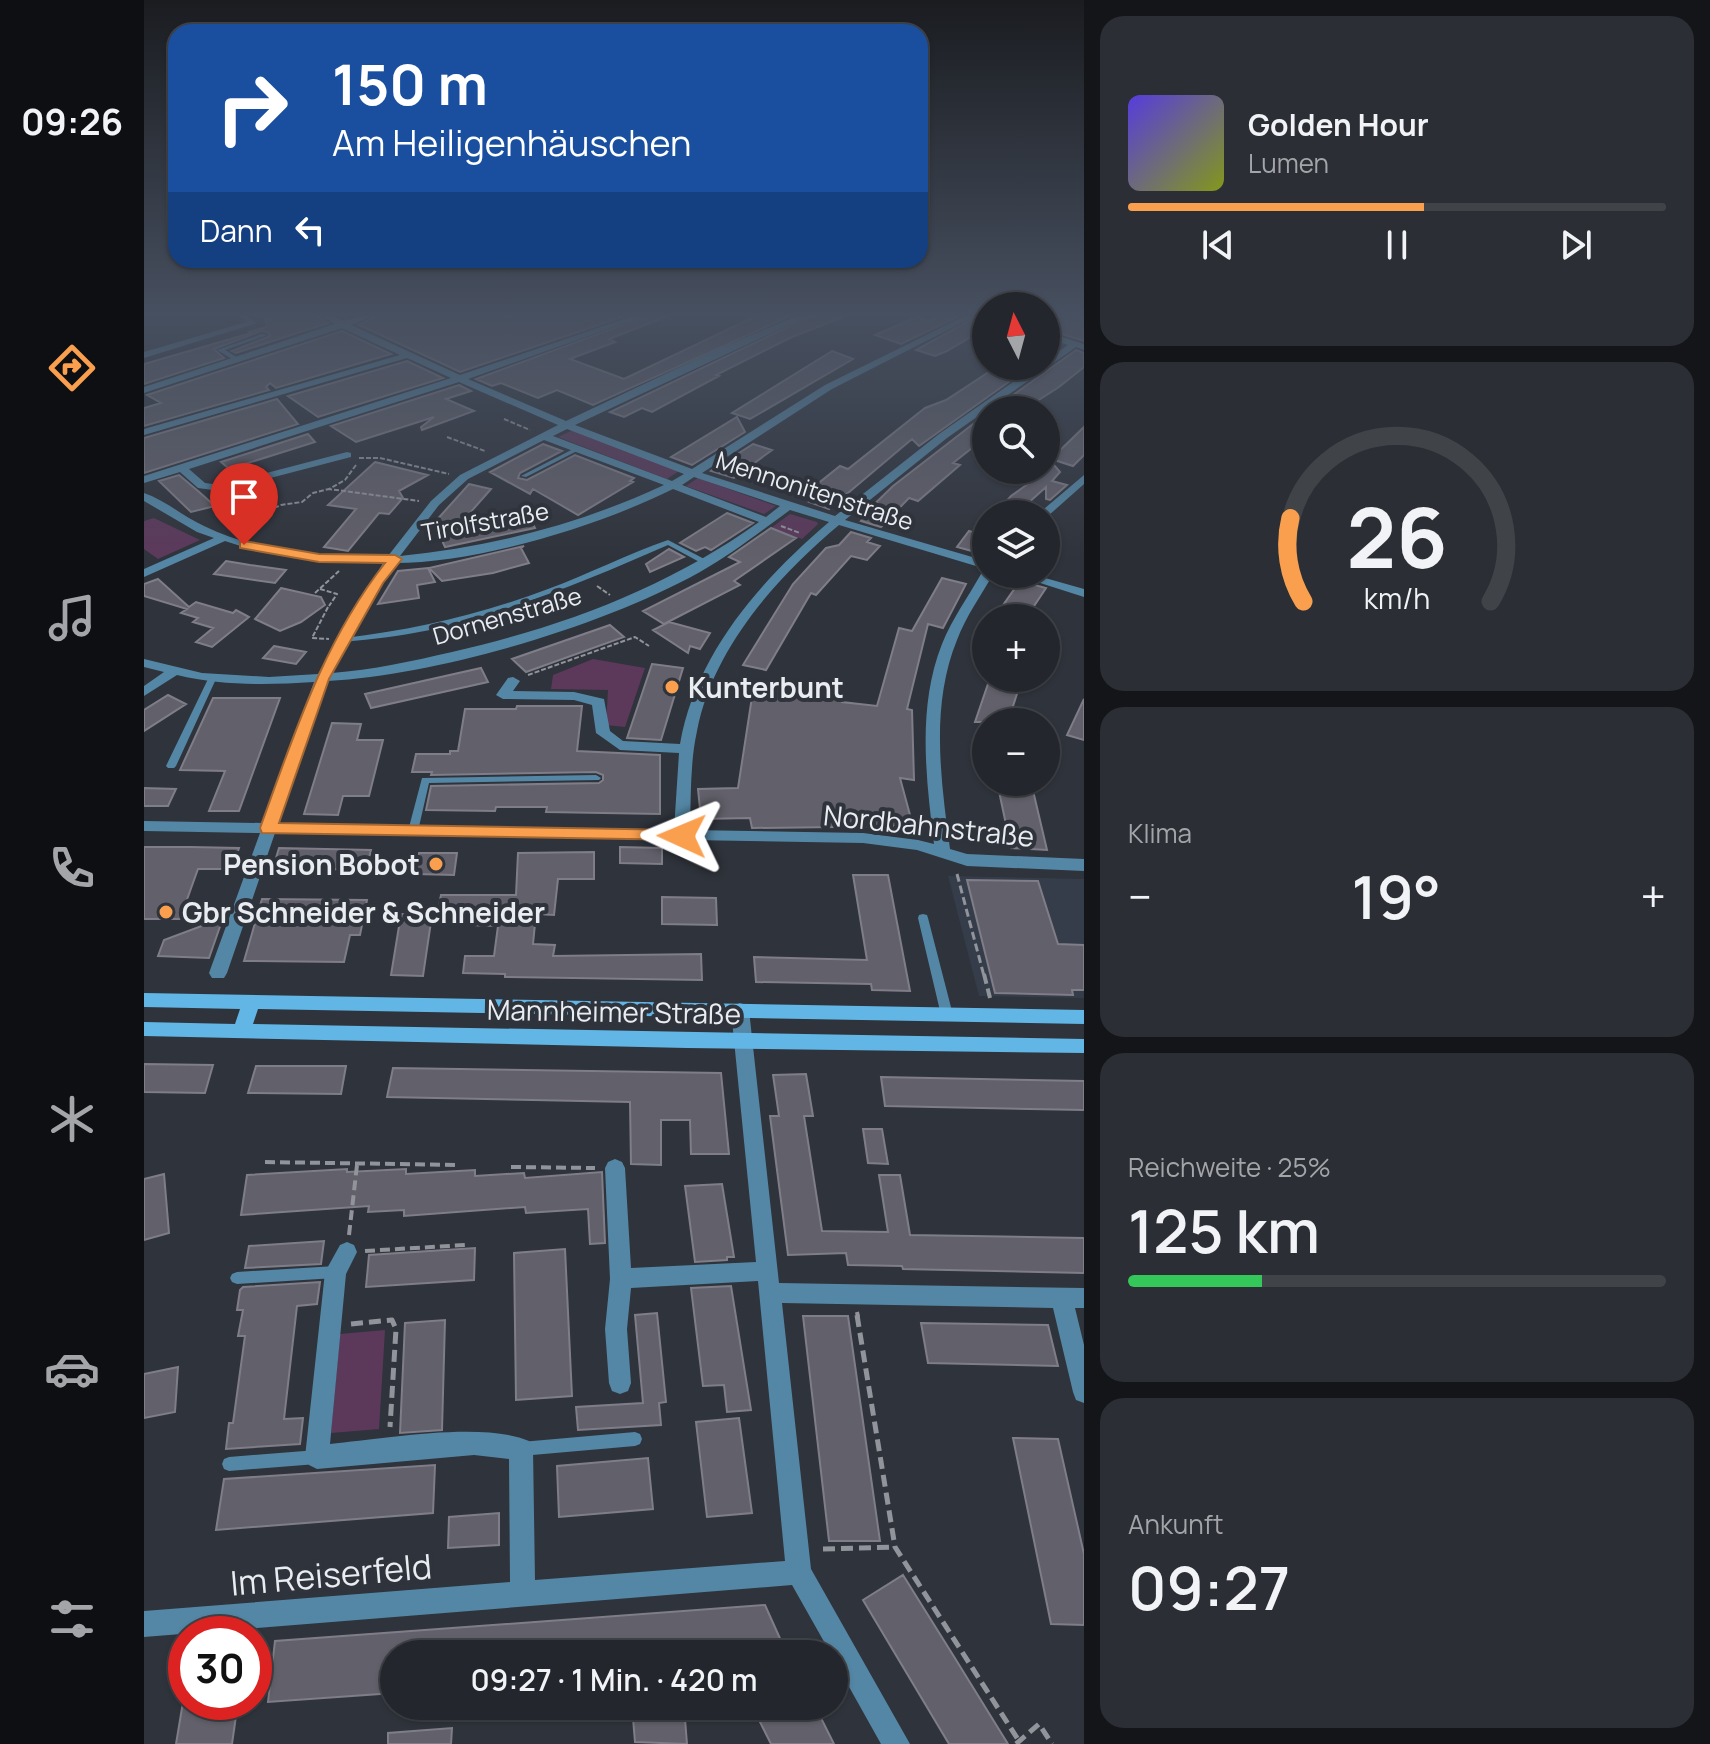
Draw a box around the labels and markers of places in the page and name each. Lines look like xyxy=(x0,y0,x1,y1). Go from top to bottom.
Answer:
pin xyxy=(210,463,278,545)
place label: Kunterbunt xyxy=(688,668,844,706)
marker: Kunterbunt xyxy=(663,678,681,696)
place label: Pension Bobot xyxy=(223,845,420,883)
marker: Pension Bobot xyxy=(427,855,445,873)
place label: Gbr Schneider & Schneider xyxy=(182,893,545,931)
marker: Gbr Schneider & Schneider xyxy=(157,903,175,921)

